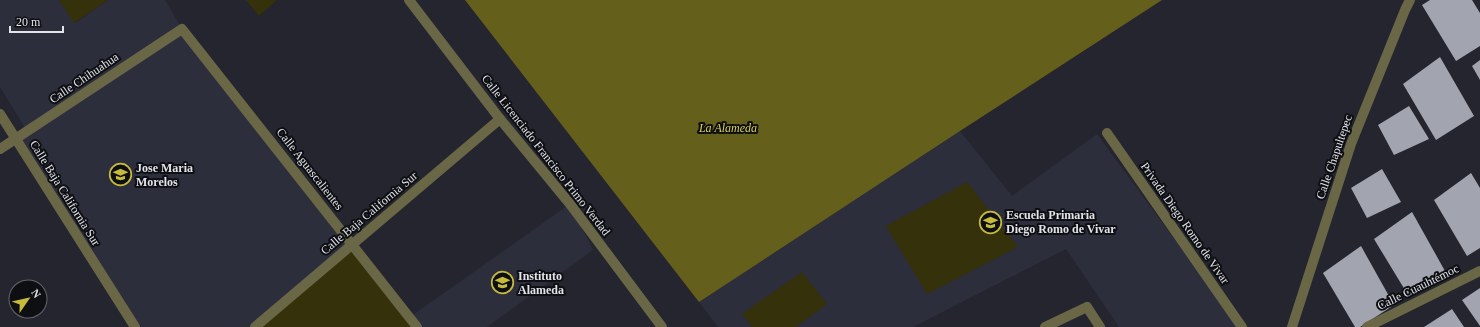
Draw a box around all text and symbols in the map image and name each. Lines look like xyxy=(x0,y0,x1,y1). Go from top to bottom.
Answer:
scale bar xyxy=(10,8,63,34)
text: 20 m xyxy=(16,15,41,29)
street label: Calle Chihuahua xyxy=(47,49,122,106)
street label: Calle Licenciado Francisco Primo Verdad xyxy=(479,72,613,238)
street label: Calle Chapultepec xyxy=(1313,113,1355,201)
park label: La Alameda xyxy=(698,121,757,135)
street label: Calle Aguascalientes xyxy=(274,125,347,213)
street label: Calle Baja California Sur xyxy=(27,138,103,248)
street label: Privada Diego Romo de Vivar xyxy=(1138,160,1232,286)
place label: Jose Maria Morelos xyxy=(136,161,193,189)
school or university icon: Jose Maria Morelos xyxy=(107,162,133,188)
street label: Calle Baja California Sur xyxy=(318,169,420,257)
place label: Escuela Primaria Diego Romo de Vivar xyxy=(1006,208,1116,236)
school or university icon: Escuela Primaria Diego Romo de Vivar xyxy=(978,209,1004,235)
street label: Calle Cuauhtémoc xyxy=(1375,261,1461,313)
place label: Instituto Alameda xyxy=(518,269,564,297)
school or university icon: Instituto Alameda xyxy=(489,270,515,296)
north arrow xyxy=(8,279,48,319)
text: N xyxy=(29,287,44,300)

